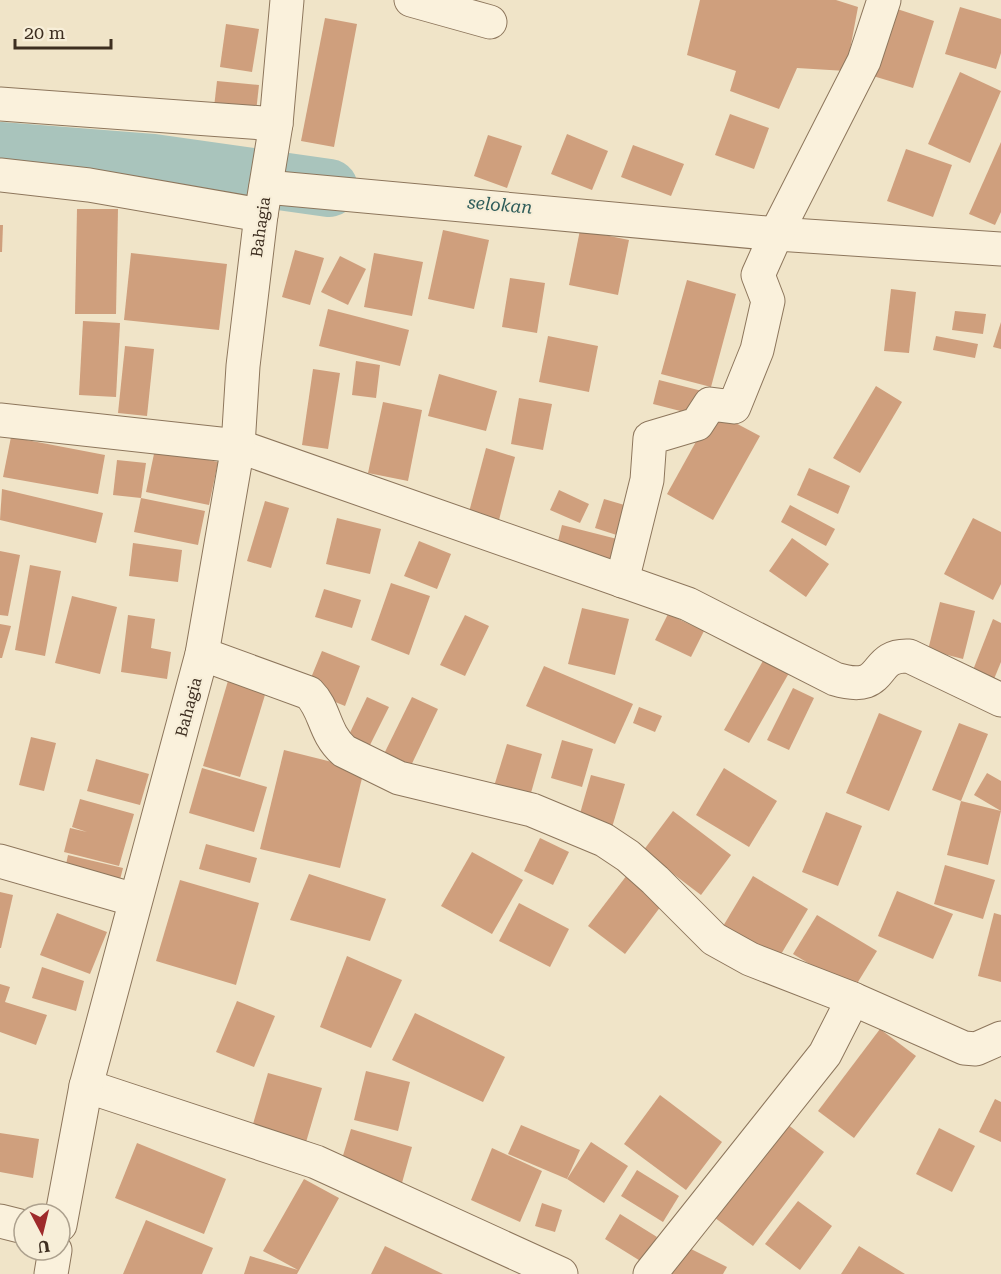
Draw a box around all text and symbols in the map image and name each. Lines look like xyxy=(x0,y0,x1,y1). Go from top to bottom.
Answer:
scale bar xyxy=(15,12,111,50)
text: 20 m xyxy=(24,22,65,43)
water label: selokan xyxy=(467,191,533,218)
street label: Bahagia xyxy=(247,195,274,259)
street label: Bahagia xyxy=(171,675,206,739)
north arrow xyxy=(12,1202,72,1262)
text: U xyxy=(36,1236,51,1257)

